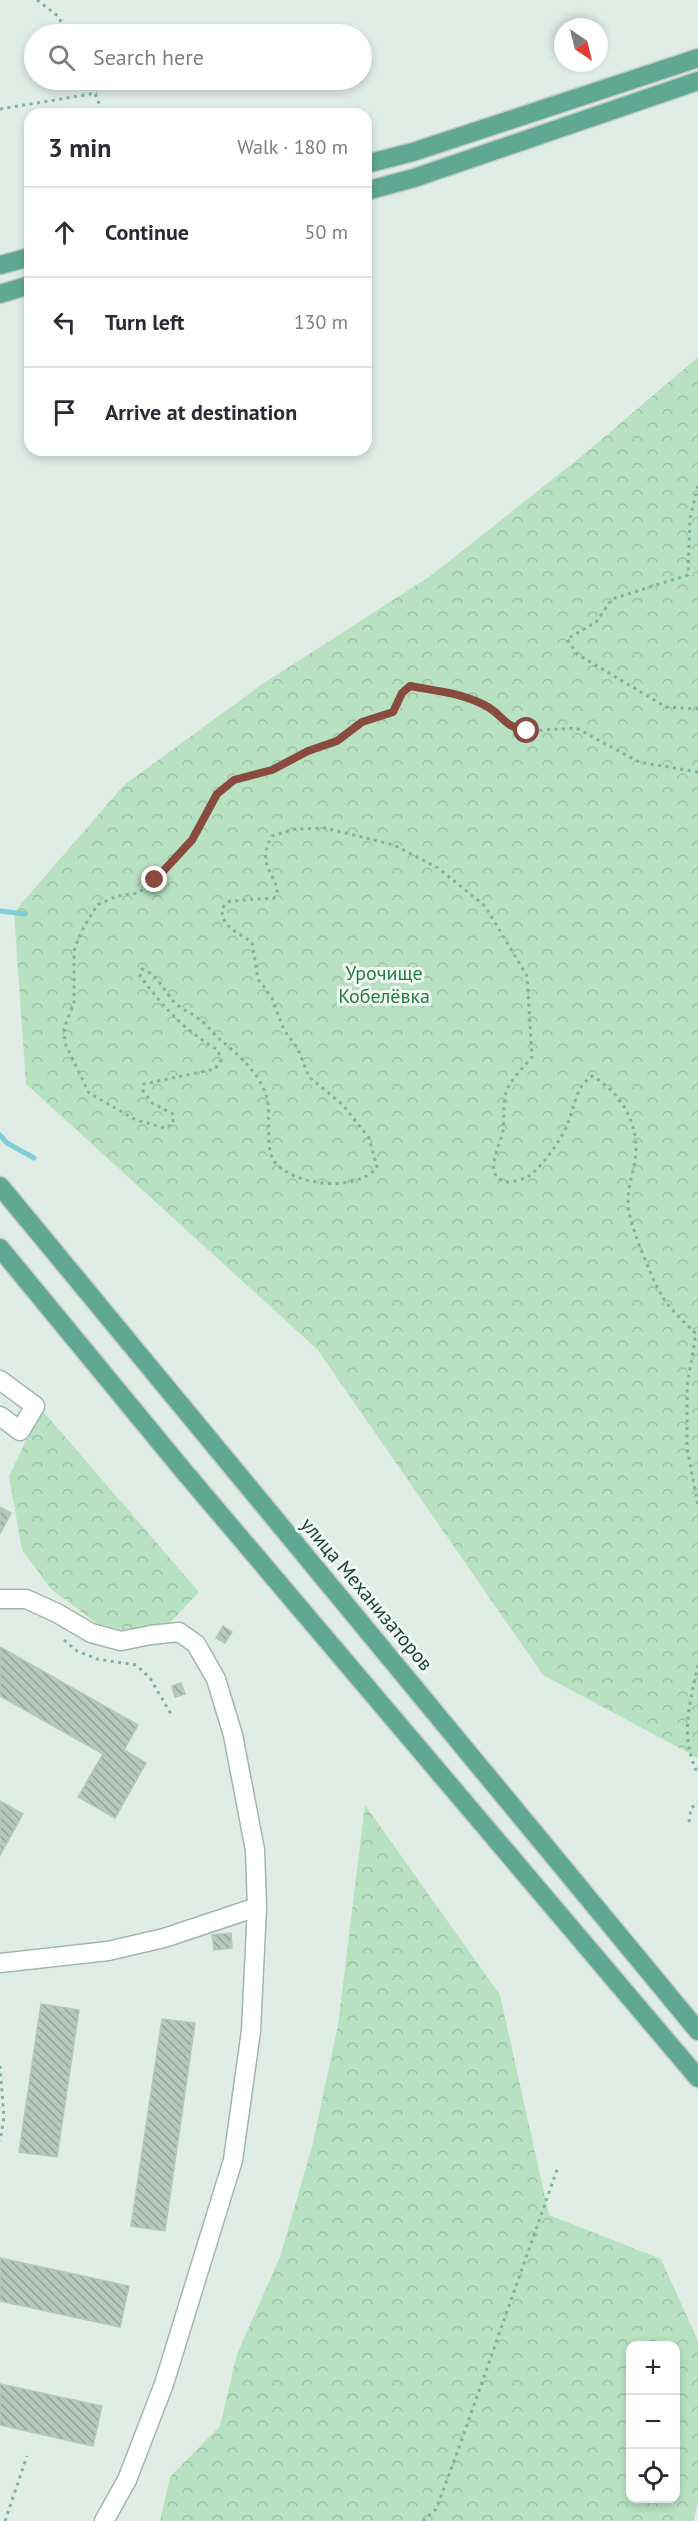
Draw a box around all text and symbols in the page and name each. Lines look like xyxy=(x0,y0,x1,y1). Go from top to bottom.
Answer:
north arrow xyxy=(554,18,608,72)
search box xyxy=(24,24,372,90)
icon: search xyxy=(45,41,78,74)
text: Search here xyxy=(93,43,204,71)
text: 3 min xyxy=(48,131,111,164)
text: Walk · 180 m xyxy=(237,134,348,160)
icon: ahead xyxy=(48,216,81,249)
text: Continue xyxy=(105,218,189,246)
text: 50 m xyxy=(305,219,348,245)
icon: left xyxy=(48,306,81,339)
text: Turn left xyxy=(105,308,185,336)
text: 130 m xyxy=(294,309,348,335)
icon: arrive xyxy=(48,396,81,429)
text: Arrive at destination xyxy=(105,398,297,426)
route start xyxy=(513,717,539,743)
route end xyxy=(141,866,167,892)
park label: Урочище Кобелёвка xyxy=(338,960,430,1009)
street label: улица Механизаторов xyxy=(295,1512,439,1676)
map controls xyxy=(626,2341,680,2503)
button: + xyxy=(626,2341,680,2395)
button: − xyxy=(626,2395,680,2449)
button: locate xyxy=(626,2449,680,2503)

